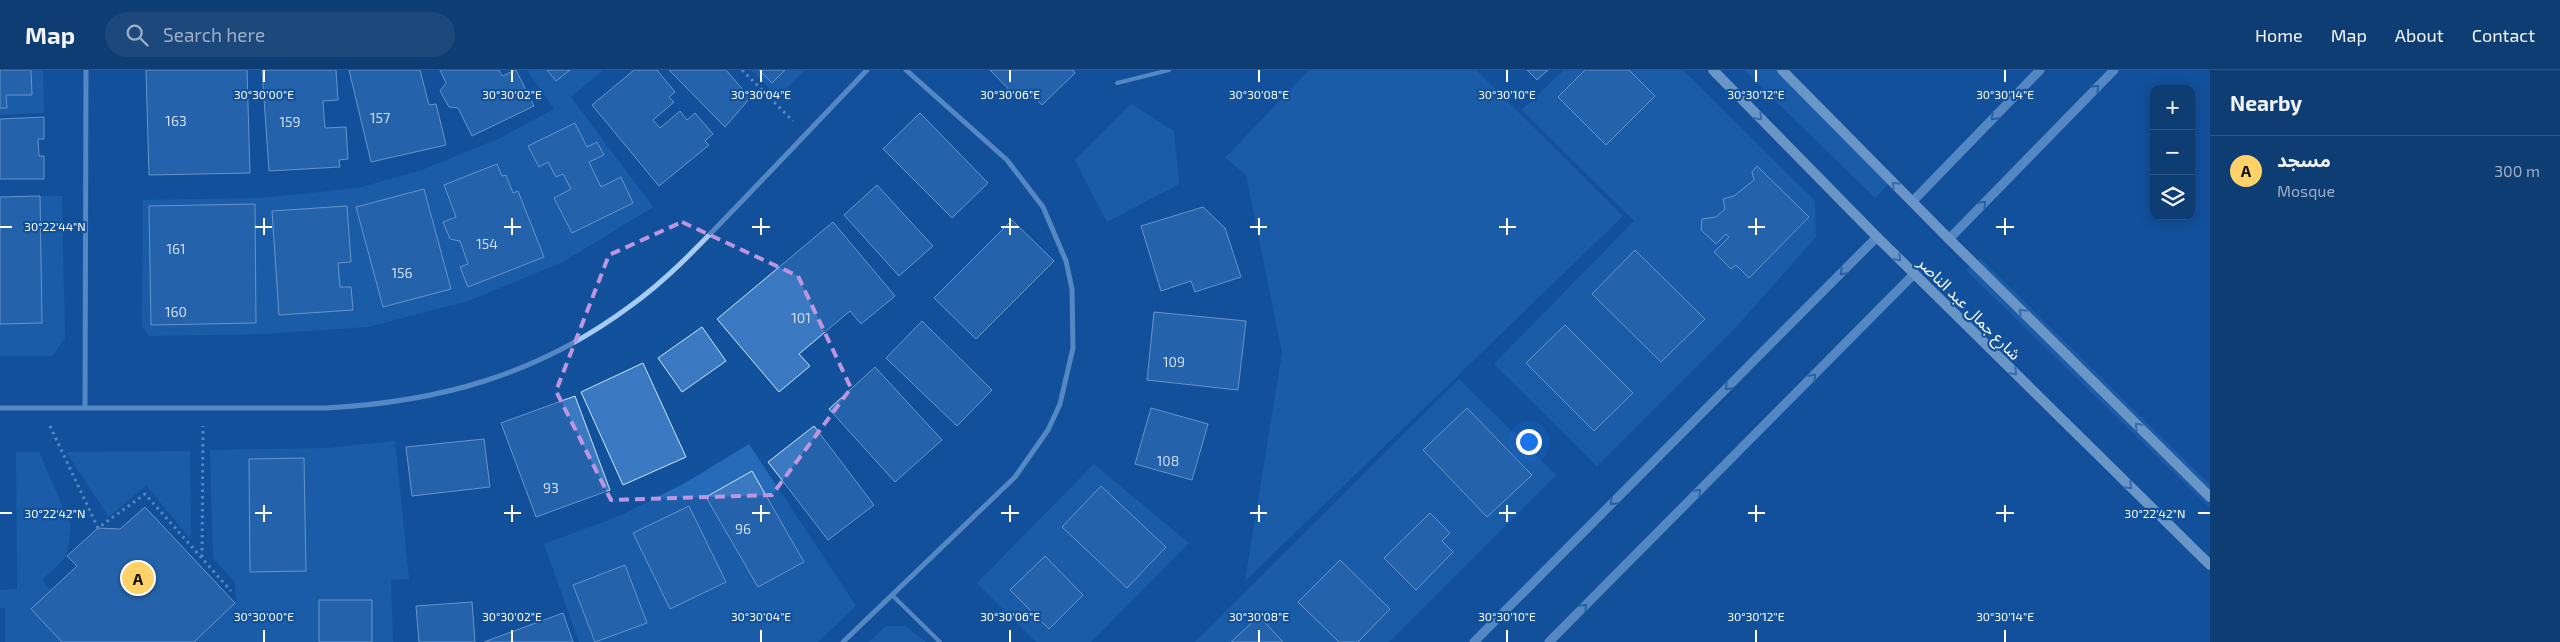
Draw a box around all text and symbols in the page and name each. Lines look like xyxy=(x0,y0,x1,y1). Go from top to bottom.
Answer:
search box xyxy=(105,12,455,57)
text: Map xyxy=(25,20,75,49)
icon: search xyxy=(123,21,151,49)
text: Search here xyxy=(163,23,265,46)
text: Home xyxy=(2255,24,2303,46)
text: Map xyxy=(2331,24,2367,46)
text: About xyxy=(2395,24,2444,46)
text: Contact xyxy=(2472,24,2535,46)
one-way arrow xyxy=(2090,85,2099,94)
map controls xyxy=(2150,85,2195,220)
button: + xyxy=(2150,85,2195,130)
text: 30°30'00"E xyxy=(234,87,294,101)
text: 30°30'02"E xyxy=(482,87,542,101)
text: 30°30'04"E xyxy=(731,87,791,101)
text: 30°30'06"E xyxy=(980,87,1040,101)
text: 30°30'08"E xyxy=(1229,87,1289,101)
text: 30°30'10"E xyxy=(1478,87,1536,101)
text: 30°30'12"E xyxy=(1727,87,1785,101)
text: 30°30'14"E xyxy=(1976,87,2034,101)
text: Nearby xyxy=(2230,90,2302,115)
house number: 157 xyxy=(370,109,390,126)
one-way arrow xyxy=(1753,111,1762,120)
house number: 163 xyxy=(165,112,187,129)
one-way arrow xyxy=(1991,112,2000,121)
house number: 159 xyxy=(279,113,301,130)
button: − xyxy=(2150,130,2195,175)
text: مسجد xyxy=(2277,148,2331,171)
text: A xyxy=(2241,161,2251,180)
text: 300 m xyxy=(2494,161,2540,180)
button: layers xyxy=(2150,175,2195,220)
text: Mosque xyxy=(2277,181,2335,200)
one-way arrow xyxy=(1891,182,1900,191)
one-way arrow xyxy=(1977,201,1986,210)
text: 30°22'44"N xyxy=(24,219,86,233)
house number: 154 xyxy=(476,235,498,252)
house number: 161 xyxy=(166,240,186,257)
one-way arrow xyxy=(1892,252,1901,261)
street label: شارع جمال عبد الناصر xyxy=(1911,252,2025,366)
house number: 156 xyxy=(391,264,413,281)
one-way arrow xyxy=(1839,266,1848,275)
house number: 160 xyxy=(165,303,187,320)
house number: 101 xyxy=(791,309,811,326)
one-way arrow xyxy=(2019,309,2028,318)
house number: 109 xyxy=(1163,353,1185,370)
one-way arrow xyxy=(2008,366,2017,375)
one-way arrow xyxy=(1807,373,1816,382)
one-way arrow xyxy=(1725,381,1734,390)
one-way arrow xyxy=(2135,423,2144,432)
your location xyxy=(1516,429,1542,455)
house number: 108 xyxy=(1157,452,1179,469)
house number: 93 xyxy=(543,479,559,496)
one-way arrow xyxy=(2124,480,2133,489)
one-way arrow xyxy=(1692,489,1701,498)
one-way arrow xyxy=(1610,496,1619,505)
text: 30°22'42"N xyxy=(25,506,85,520)
text: 30°22'42"N xyxy=(2125,506,2185,520)
house number: 96 xyxy=(735,520,751,537)
pin: A xyxy=(122,559,154,597)
one-way arrow xyxy=(1578,604,1587,613)
text: 30°30'00"E xyxy=(234,609,294,623)
text: 30°30'02"E xyxy=(482,609,542,623)
text: 30°30'04"E xyxy=(731,609,791,623)
text: 30°30'06"E xyxy=(980,609,1040,623)
text: 30°30'08"E xyxy=(1229,609,1289,623)
text: 30°30'10"E xyxy=(1478,609,1536,623)
text: 30°30'12"E xyxy=(1727,609,1785,623)
text: 30°30'14"E xyxy=(1976,609,2034,623)

